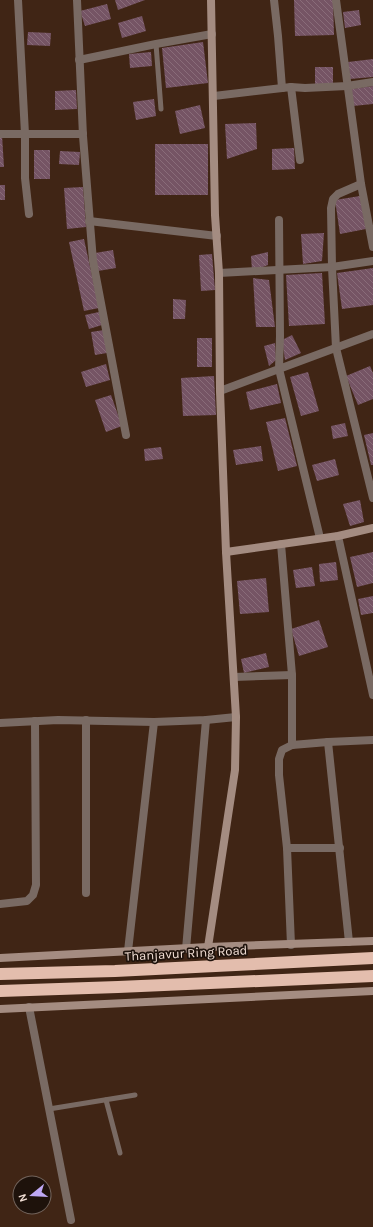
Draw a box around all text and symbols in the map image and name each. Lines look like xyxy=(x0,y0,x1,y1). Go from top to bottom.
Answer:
street label: Thanjavur Ring Road xyxy=(124,942,248,964)
north arrow xyxy=(12,1175,52,1215)
text: N xyxy=(16,1192,30,1204)

